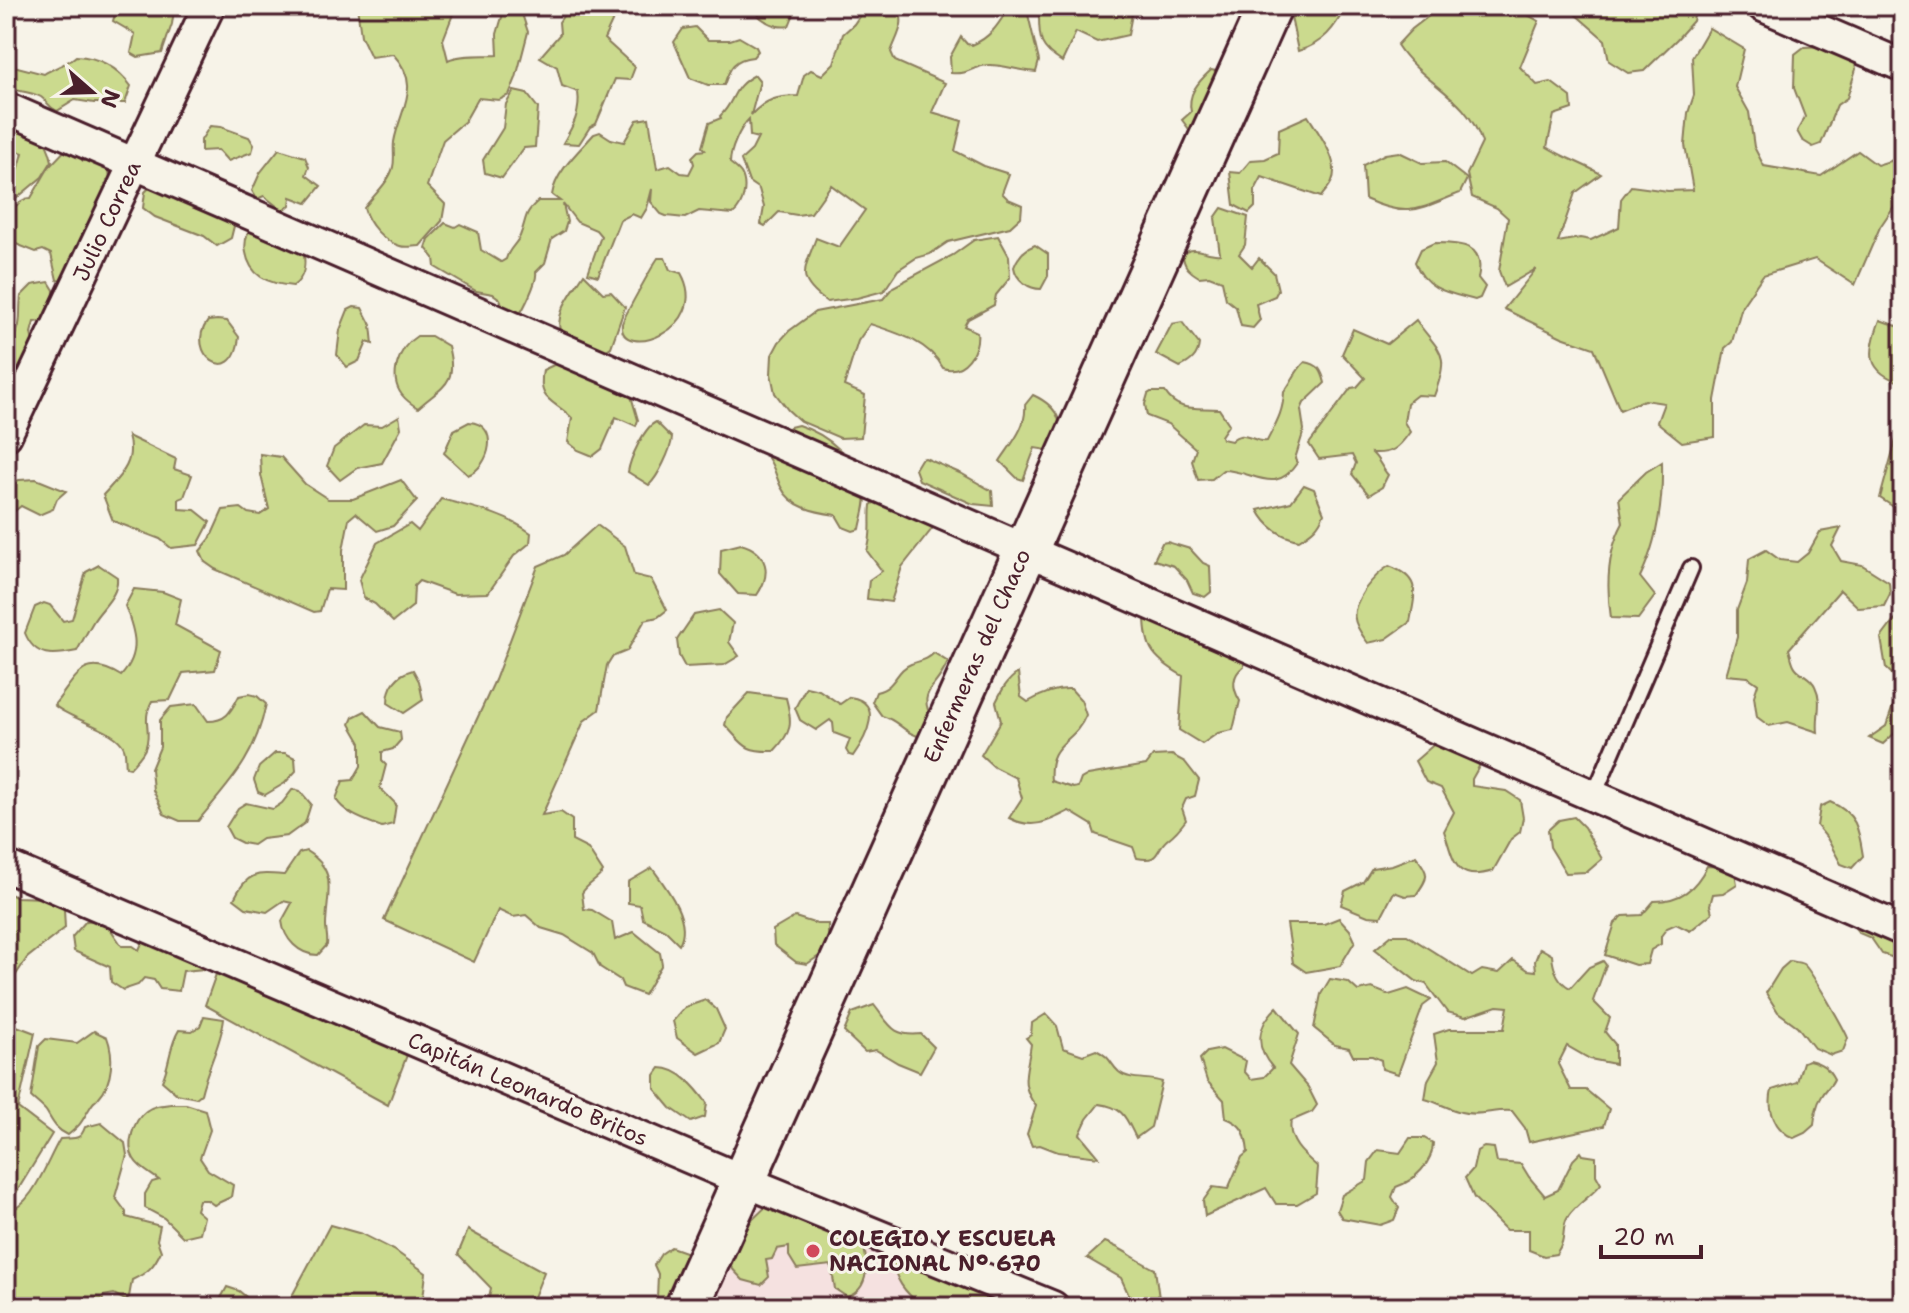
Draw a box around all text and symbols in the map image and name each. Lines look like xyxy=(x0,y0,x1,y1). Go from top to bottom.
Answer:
north arrow xyxy=(52,52,132,132)
text: N xyxy=(94,86,127,112)
street label: Julio Correa xyxy=(66,156,148,286)
street label: Enfermeras del Chaco xyxy=(917,544,1037,768)
street label: Capitán Leonardo Britos xyxy=(404,1025,652,1153)
scale bar xyxy=(1601,1209,1701,1259)
text: 20 m xyxy=(1613,1221,1675,1253)
place label: COLEGIO Y ESCUELA NACIONAL N° 670 xyxy=(829,1224,1056,1278)
marker: COLEGIO Y ESCUELA NACIONAL N° 670 xyxy=(804,1242,822,1260)

